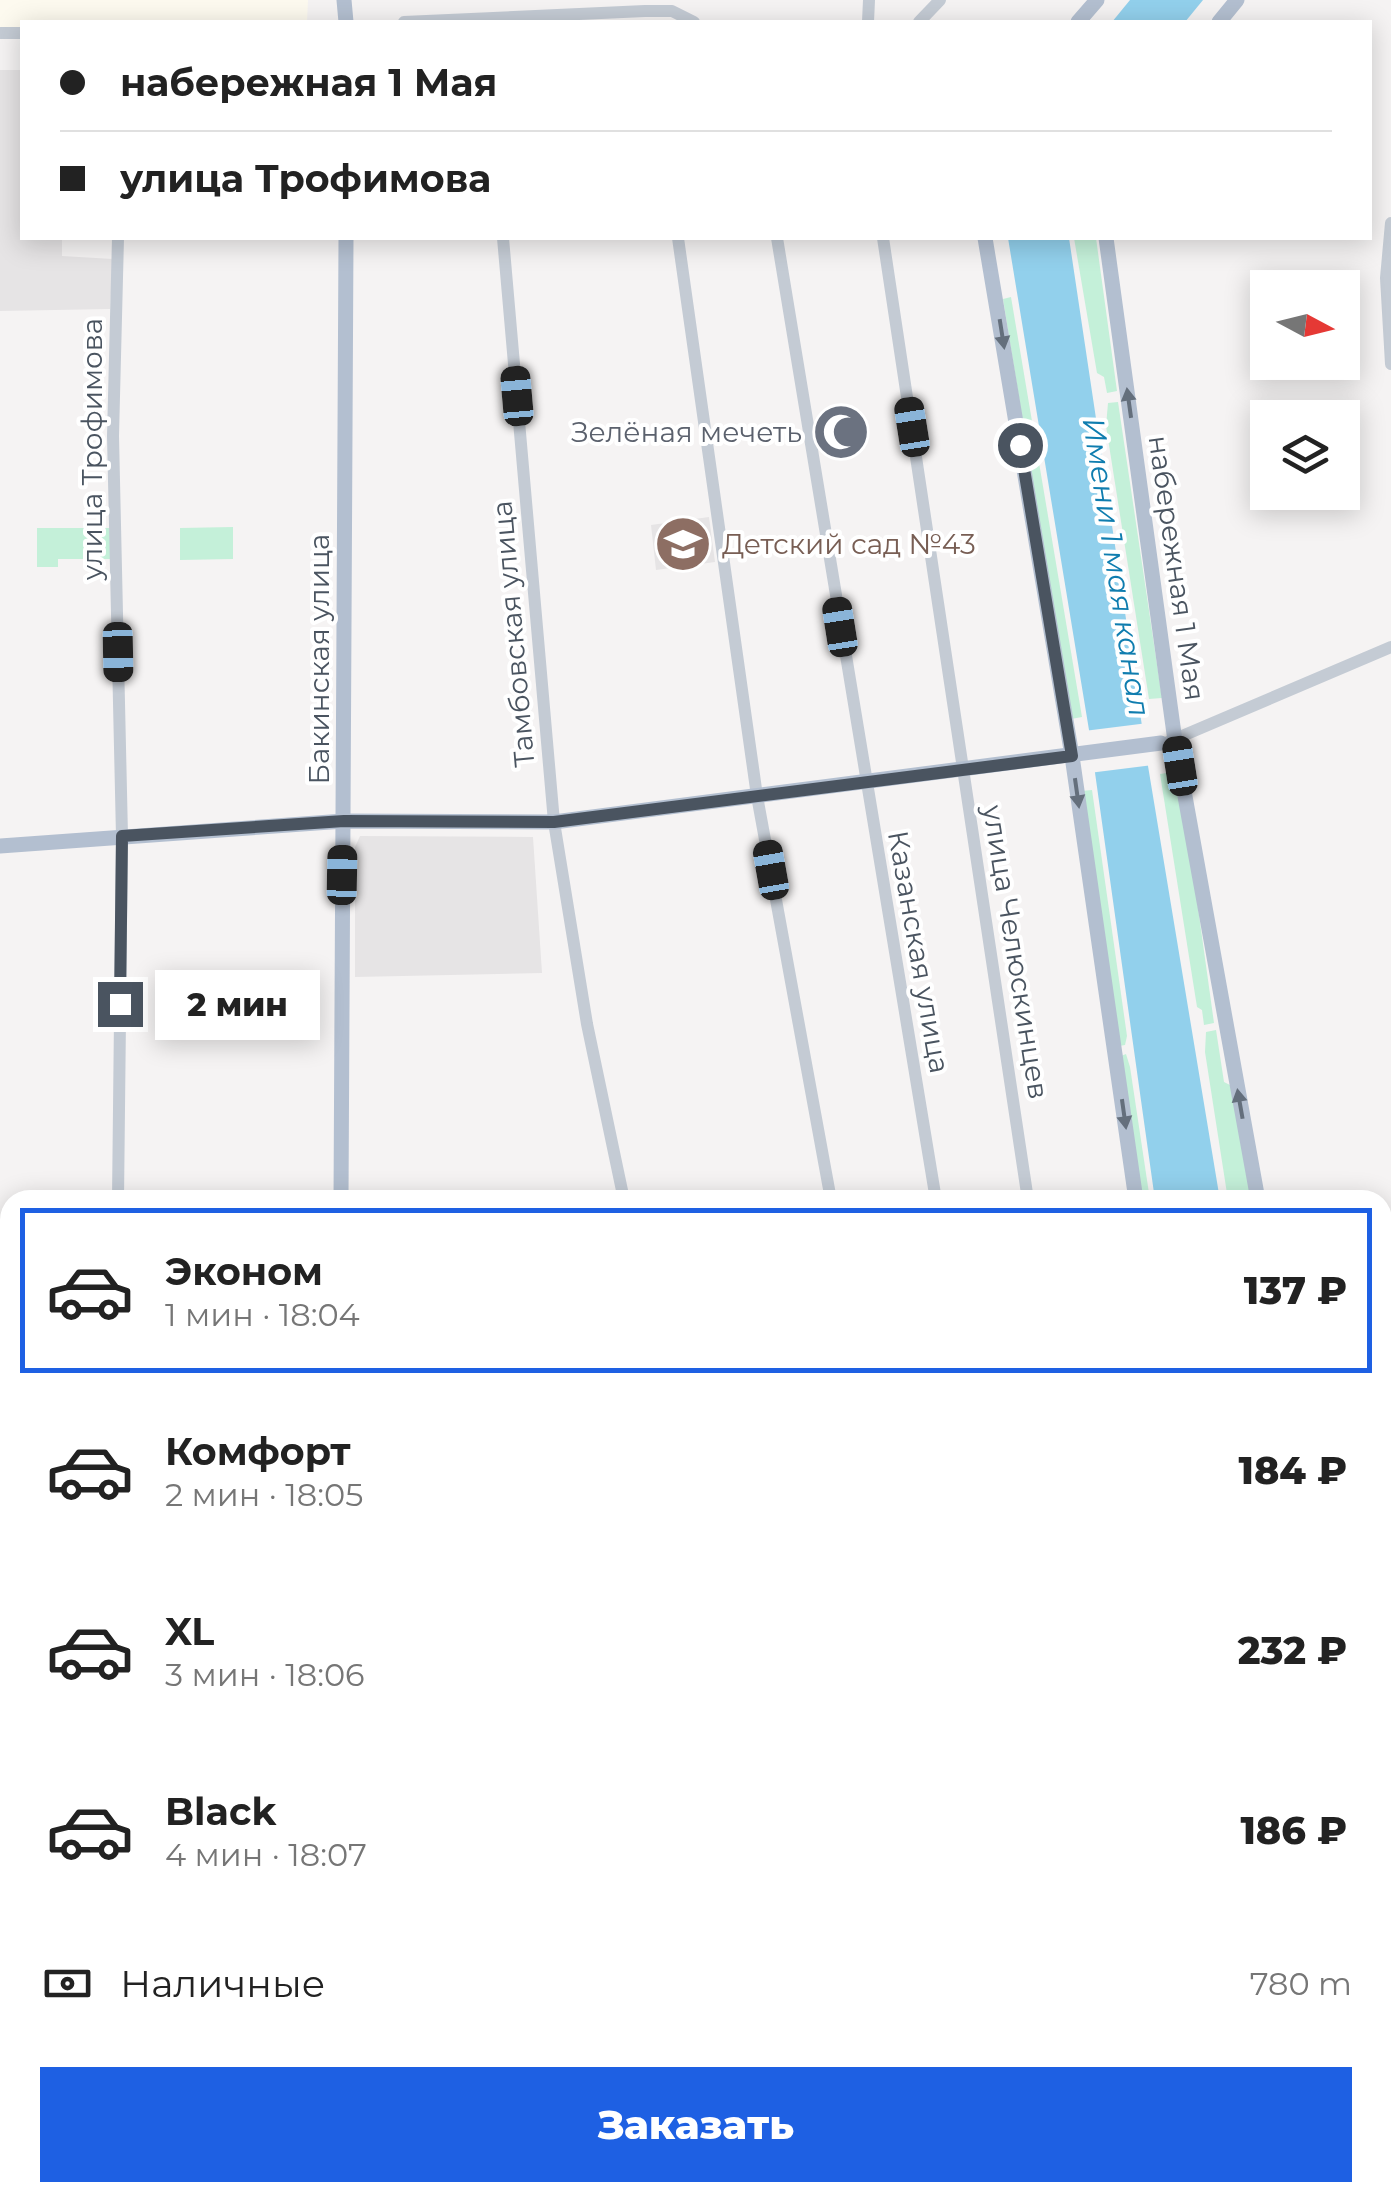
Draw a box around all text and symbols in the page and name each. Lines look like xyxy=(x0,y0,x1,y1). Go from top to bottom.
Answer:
text: набережная 1 Мая xyxy=(120,59,497,106)
text: улица Трофимова xyxy=(120,155,491,202)
north arrow xyxy=(1250,270,1360,380)
map controls xyxy=(1250,270,1360,510)
street label: улица Трофимова xyxy=(75,318,109,581)
one-way arrow xyxy=(994,318,1010,350)
car xyxy=(499,365,535,427)
one-way arrow xyxy=(1120,387,1136,418)
car xyxy=(892,395,932,459)
button: layers xyxy=(1250,400,1360,510)
mosque icon: Зелёная мечеть xyxy=(811,402,871,462)
place label: Зелёная мечеть xyxy=(571,415,802,449)
water label: Имени 1 мая канал xyxy=(1075,415,1158,719)
route start xyxy=(998,423,1043,468)
street label: набережная 1 Мая xyxy=(1142,433,1212,703)
street label: Тамбовская улица xyxy=(484,499,542,769)
school or university icon: Детский сад №43 xyxy=(653,514,713,574)
place label: Детский сад №43 xyxy=(722,527,976,561)
street label: Бакинская улица xyxy=(302,534,336,784)
car xyxy=(820,595,860,659)
car xyxy=(102,622,134,682)
car xyxy=(1160,734,1200,798)
one-way arrow xyxy=(1069,777,1085,809)
street label: улица Челюскинцев xyxy=(976,802,1056,1102)
street label: Казанская улица xyxy=(881,828,957,1076)
car xyxy=(751,838,791,902)
car xyxy=(326,845,358,905)
callout: 2 мин xyxy=(155,969,320,1039)
route end xyxy=(98,982,143,1027)
text: 2 мин xyxy=(187,985,288,1024)
one-way arrow xyxy=(1232,1088,1248,1119)
one-way arrow xyxy=(1116,1099,1132,1130)
icon: car xyxy=(45,1246,135,1336)
text: Эконом xyxy=(165,1248,323,1295)
text: 137 ₽ xyxy=(1244,1267,1347,1314)
text: 1 мин · 18:04 xyxy=(165,1295,360,1334)
icon: car xyxy=(45,1426,135,1516)
text: Комфорт xyxy=(165,1428,351,1475)
text: 184 ₽ xyxy=(1239,1447,1347,1494)
text: 2 мин · 18:05 xyxy=(165,1475,363,1514)
icon: car xyxy=(45,1606,135,1696)
text: XL xyxy=(165,1608,214,1655)
text: 232 ₽ xyxy=(1238,1627,1347,1674)
text: 3 мин · 18:06 xyxy=(165,1655,365,1694)
icon: car xyxy=(45,1786,135,1876)
text: Black xyxy=(165,1788,276,1835)
text: 186 ₽ xyxy=(1240,1807,1347,1854)
text: 4 мин · 18:07 xyxy=(165,1835,367,1874)
icon: cash xyxy=(40,1956,95,2011)
text: Наличные xyxy=(120,1960,325,2007)
text: 780 m xyxy=(1250,1964,1352,2003)
button: Заказать xyxy=(40,2067,1352,2182)

